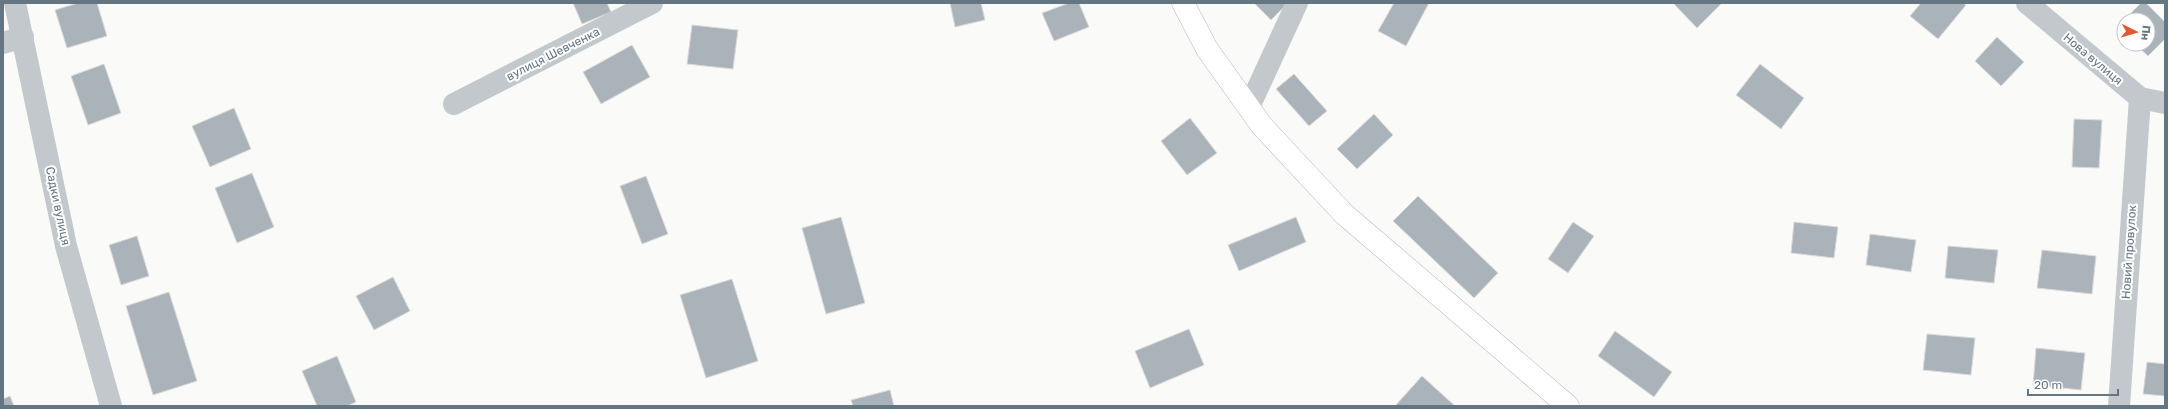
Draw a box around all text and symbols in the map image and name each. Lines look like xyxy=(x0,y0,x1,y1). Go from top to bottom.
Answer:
north arrow xyxy=(2116,12,2156,52)
street label: вулиця Шевченка xyxy=(504,24,602,84)
text: Пн xyxy=(2138,25,2153,41)
street label: Нова вулиця xyxy=(2061,30,2125,88)
street label: Садки вулиця xyxy=(43,166,73,246)
street label: Новий провулок xyxy=(2119,204,2139,299)
scale bar xyxy=(2028,371,2118,397)
text: 20 m xyxy=(2034,378,2062,392)

